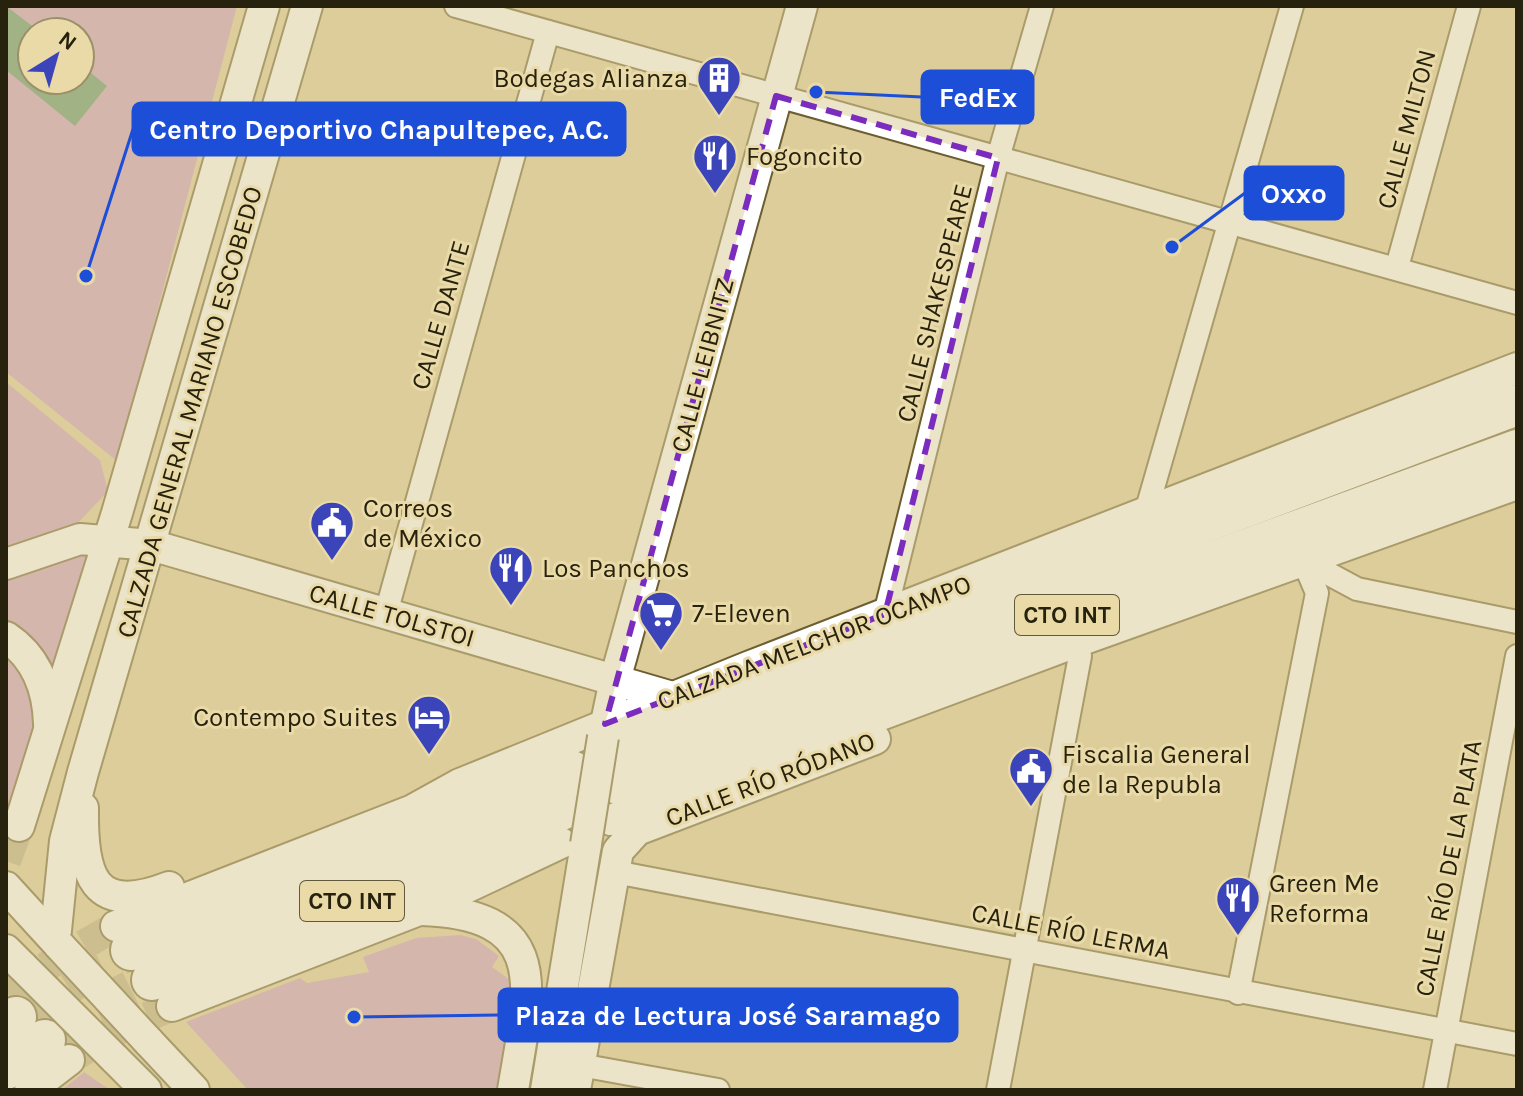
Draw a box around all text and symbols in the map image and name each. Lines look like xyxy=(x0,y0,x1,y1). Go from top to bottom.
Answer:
north arrow xyxy=(16,16,96,96)
text: N xyxy=(53,26,82,56)
street label: CALLE MILTON xyxy=(1370,46,1443,212)
building icon: Bodegas Alianza xyxy=(695,54,743,117)
place label: Bodegas Alianza xyxy=(493,63,688,94)
callout: FedEx xyxy=(922,71,1033,123)
text: FedEx xyxy=(939,81,1018,114)
callout: Centro Deportivo Chapultepec, A.C. xyxy=(133,103,625,155)
text: Centro Deportivo Chapultepec, A.C. xyxy=(149,113,609,146)
restaurant icon: Fogoncito xyxy=(691,132,739,195)
place label: Fogoncito xyxy=(746,141,863,172)
callout: Oxxo xyxy=(1245,167,1343,219)
text: Oxxo xyxy=(1261,177,1327,210)
street label: CALLE SHAKESPEARE xyxy=(890,181,979,426)
street label: CALZADA GENERAL MARIANO ESCOBEDO xyxy=(110,183,269,641)
street label: CALLE DANTE xyxy=(404,237,477,393)
street label: CALLE LEIBNITZ xyxy=(664,274,741,456)
place label: Correos de México xyxy=(363,493,482,554)
public building icon: Correos de México xyxy=(308,499,356,562)
restaurant icon: Los Panchos xyxy=(487,544,535,607)
place label: Los Panchos xyxy=(542,553,690,584)
street label: CALZADA MELCHOR OCAMPO xyxy=(653,568,975,717)
street label: CALLE TOLSTOI xyxy=(306,577,478,654)
supermarket icon: 7-Eleven xyxy=(637,589,685,652)
road number: CTO INT xyxy=(1015,595,1119,635)
place label: 7-Eleven xyxy=(692,598,791,629)
hotel icon: Contempo Suites xyxy=(405,693,453,756)
place label: Contempo Suites xyxy=(193,702,398,733)
street label: CALLE RÍO RÓDANO xyxy=(661,724,879,834)
street label: CALLE RÍO DE LA PLATA xyxy=(1407,737,1489,999)
place label: Fiscalia General de la Republa xyxy=(1062,739,1250,800)
public building icon: Fiscalia General de la Republa xyxy=(1007,745,1055,808)
place label: Green Me Reforma xyxy=(1269,868,1379,929)
restaurant icon: Green Me Reforma xyxy=(1214,874,1262,937)
road number: CTO INT xyxy=(300,881,404,921)
street label: CALLE RÍO LERMA xyxy=(969,896,1173,966)
callout: Plaza de Lectura José Saramago xyxy=(499,989,957,1041)
text: Plaza de Lectura José Saramago xyxy=(515,999,941,1032)

